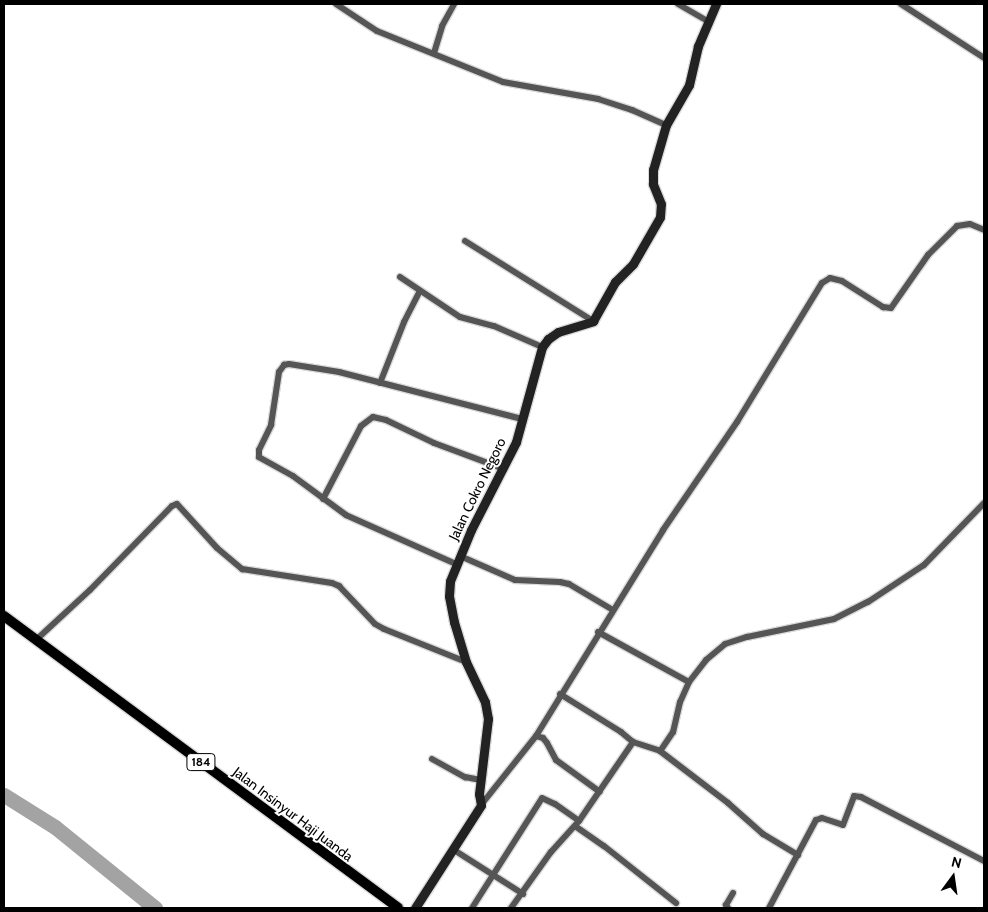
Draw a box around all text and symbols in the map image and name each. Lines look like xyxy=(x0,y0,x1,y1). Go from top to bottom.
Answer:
street label: Jalan Cokro Negoro xyxy=(445,435,509,543)
road number: 184 xyxy=(186,752,216,772)
street label: Jalan Insinyur Haji Juanda xyxy=(230,763,356,865)
north arrow xyxy=(928,852,978,902)
text: N xyxy=(950,853,964,872)

